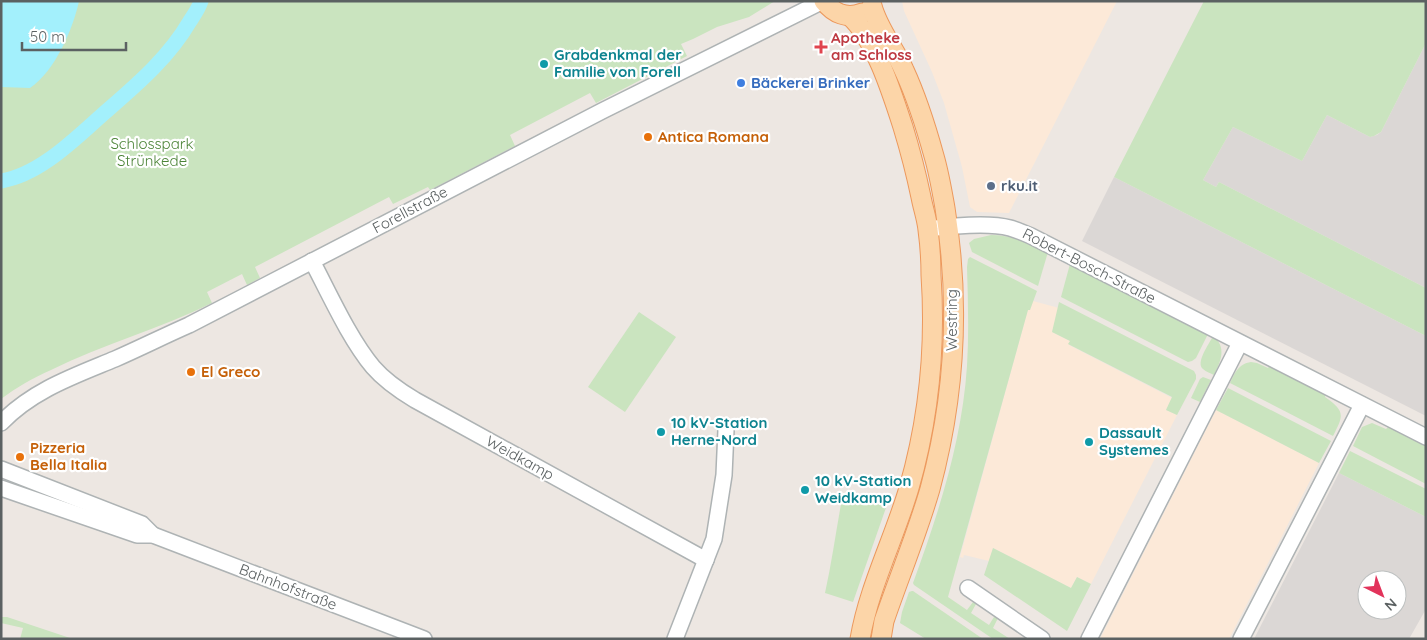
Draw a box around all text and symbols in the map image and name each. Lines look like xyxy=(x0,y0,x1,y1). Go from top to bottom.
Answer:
scale bar xyxy=(22,20,126,52)
text: 50 m xyxy=(30,27,65,46)
place label: Apotheke am Schloss xyxy=(831,28,912,64)
marker: Apotheke am Schloss xyxy=(815,41,827,53)
place label: Grabdenkmal der Familie von Forell xyxy=(554,45,682,81)
marker: Grabdenkmal der Familie von Forell xyxy=(538,58,550,70)
place label: Bäckerei Brinker xyxy=(751,73,871,92)
marker: Bäckerei Brinker xyxy=(735,77,747,89)
place label: Antica Romana xyxy=(658,127,769,146)
marker: Antica Romana xyxy=(642,131,654,143)
park label: Schlosspark Strünkede xyxy=(110,134,194,170)
place label: rku.it xyxy=(1001,176,1038,195)
marker: rku.it xyxy=(985,180,997,192)
street label: Forellstraße xyxy=(369,182,451,237)
street label: Robert-Bosch-Straße xyxy=(1019,224,1159,307)
street label: Westring xyxy=(942,289,961,351)
place label: El Greco xyxy=(201,362,260,381)
marker: El Greco xyxy=(185,366,197,378)
place label: 10 kV-Station Herne-Nord xyxy=(671,413,767,449)
place label: Dassault Systemes xyxy=(1099,423,1169,459)
marker: 10 kV-Station Herne-Nord xyxy=(655,426,667,438)
street label: Weidkamp xyxy=(483,431,558,484)
marker: Dassault Systemes xyxy=(1083,436,1095,448)
place label: Pizzeria Bella Italia xyxy=(30,438,107,474)
marker: Pizzeria Bella Italia xyxy=(14,451,26,463)
place label: 10 kV-Station Weidkamp xyxy=(815,471,911,507)
marker: 10 kV-Station Weidkamp xyxy=(799,484,811,496)
street label: Bahnhofstraße xyxy=(237,559,340,614)
north arrow xyxy=(1357,570,1407,620)
text: N xyxy=(1381,595,1401,615)

